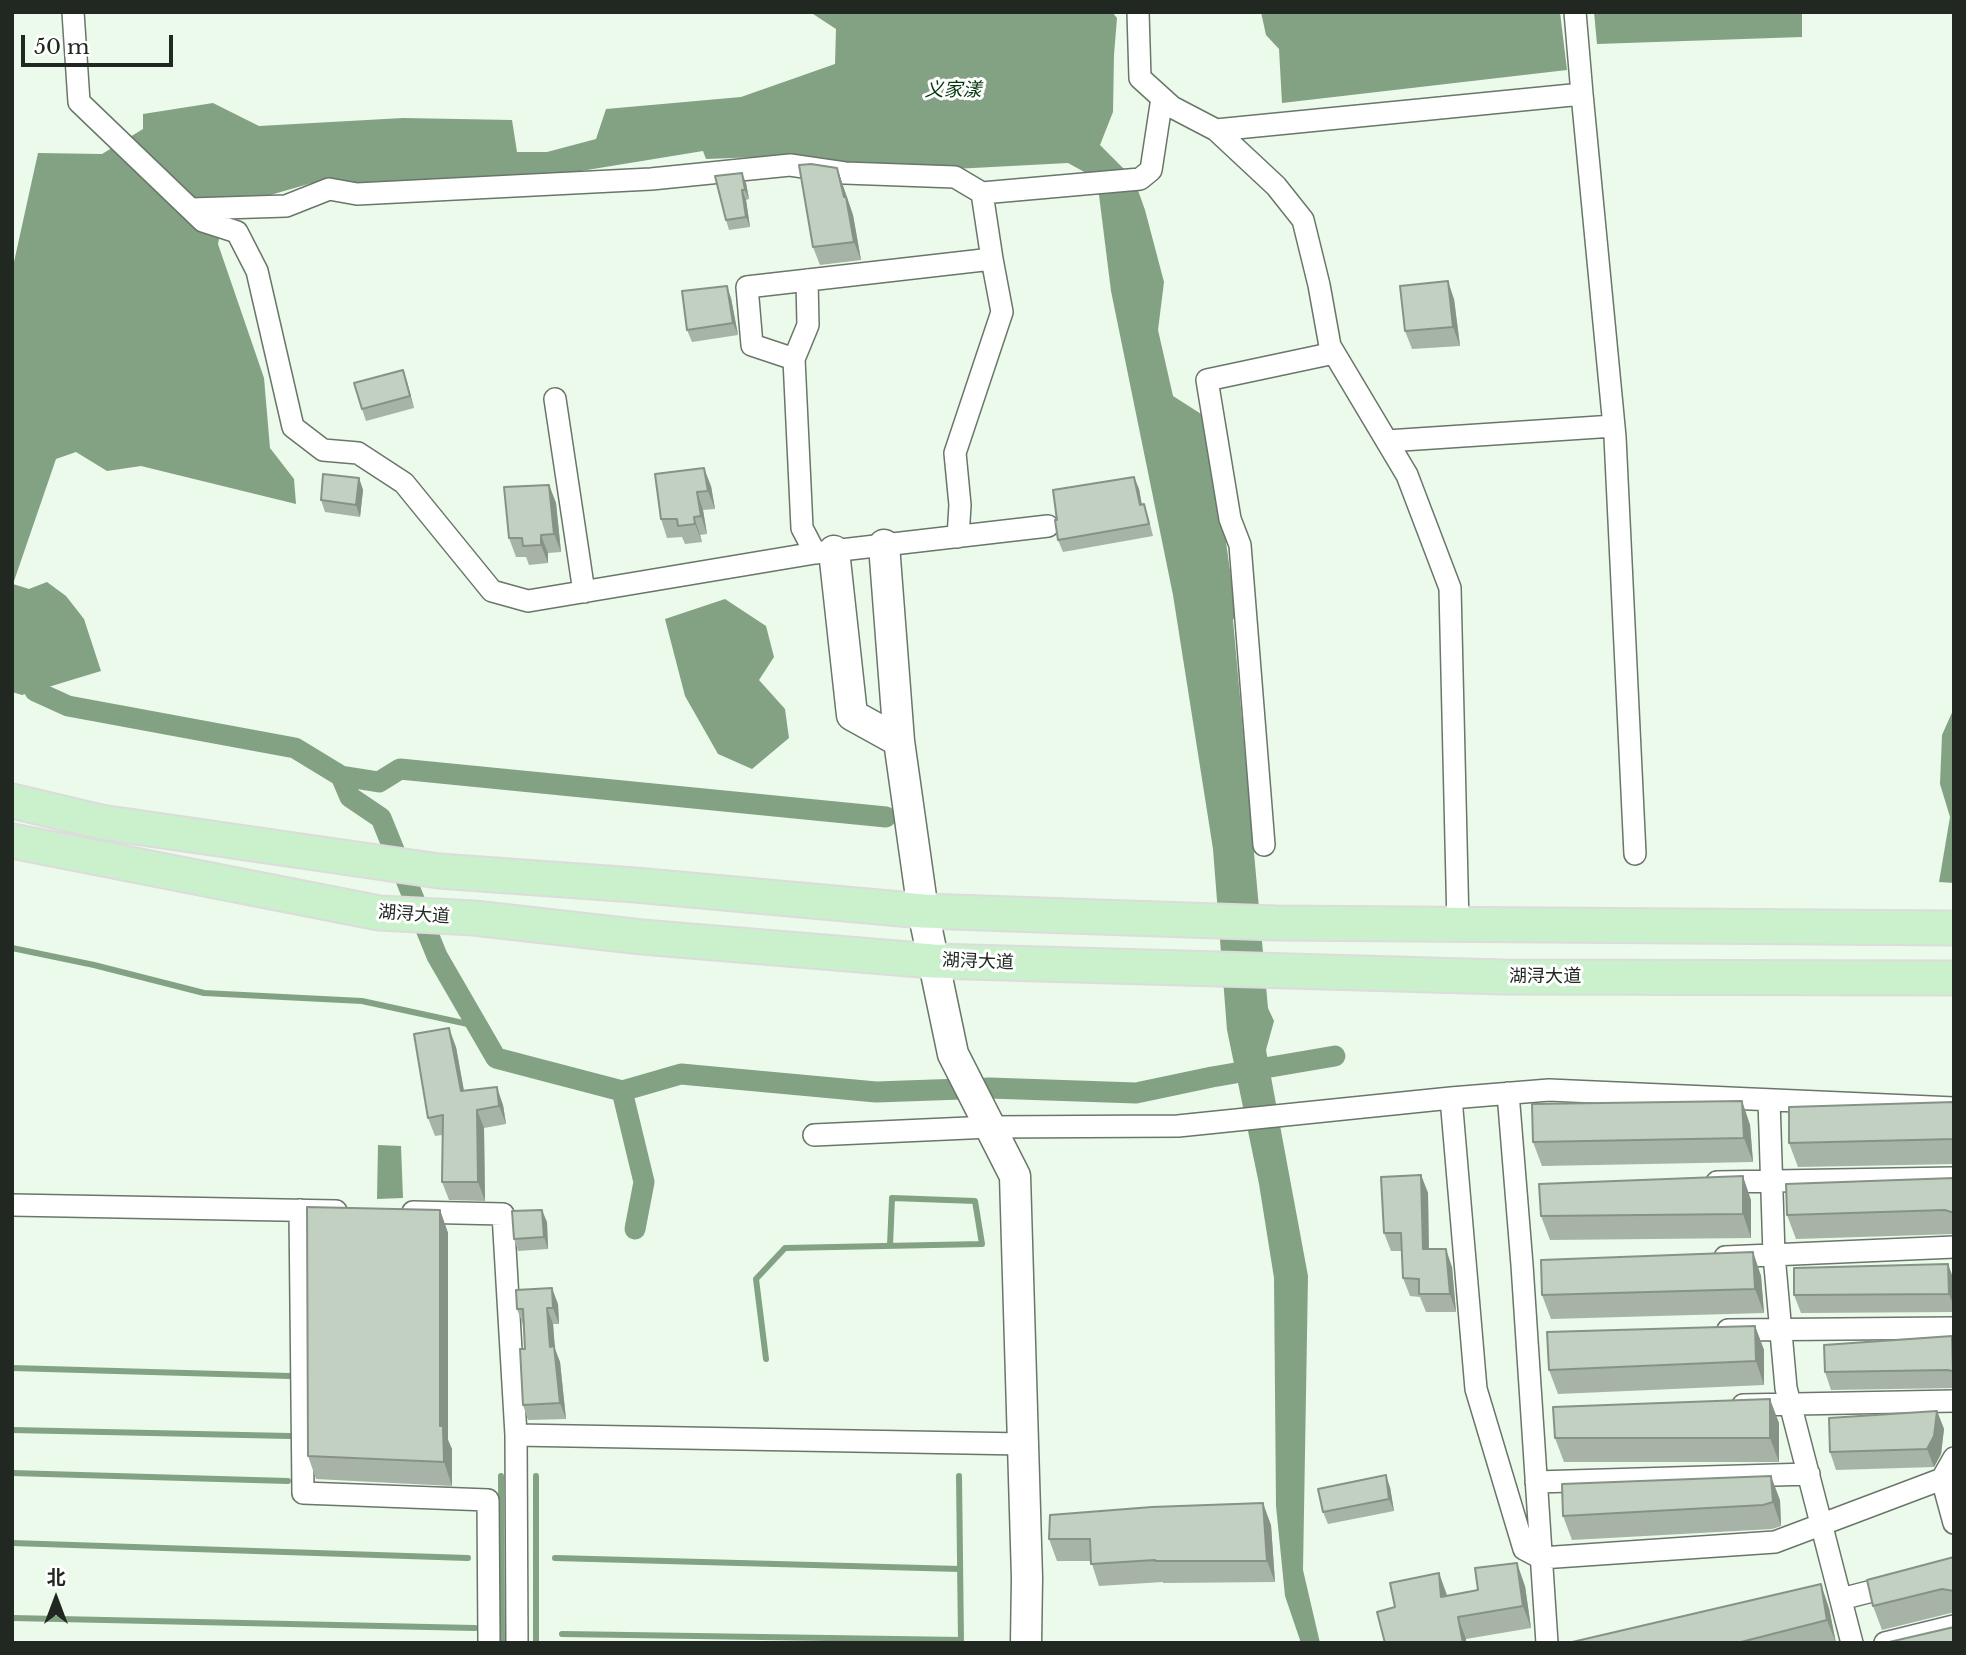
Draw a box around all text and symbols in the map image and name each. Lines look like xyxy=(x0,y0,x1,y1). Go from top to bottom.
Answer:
scale bar xyxy=(24,21,177,65)
text: 50 m xyxy=(34,34,89,60)
water label: 义家漾 xyxy=(925,80,981,102)
street label: 湖浔大道 xyxy=(377,902,451,928)
street label: 湖浔大道 xyxy=(942,950,1014,974)
street label: 湖浔大道 xyxy=(1509,966,1581,988)
north arrow xyxy=(21,1564,91,1634)
text: 北 xyxy=(46,1566,66,1589)

